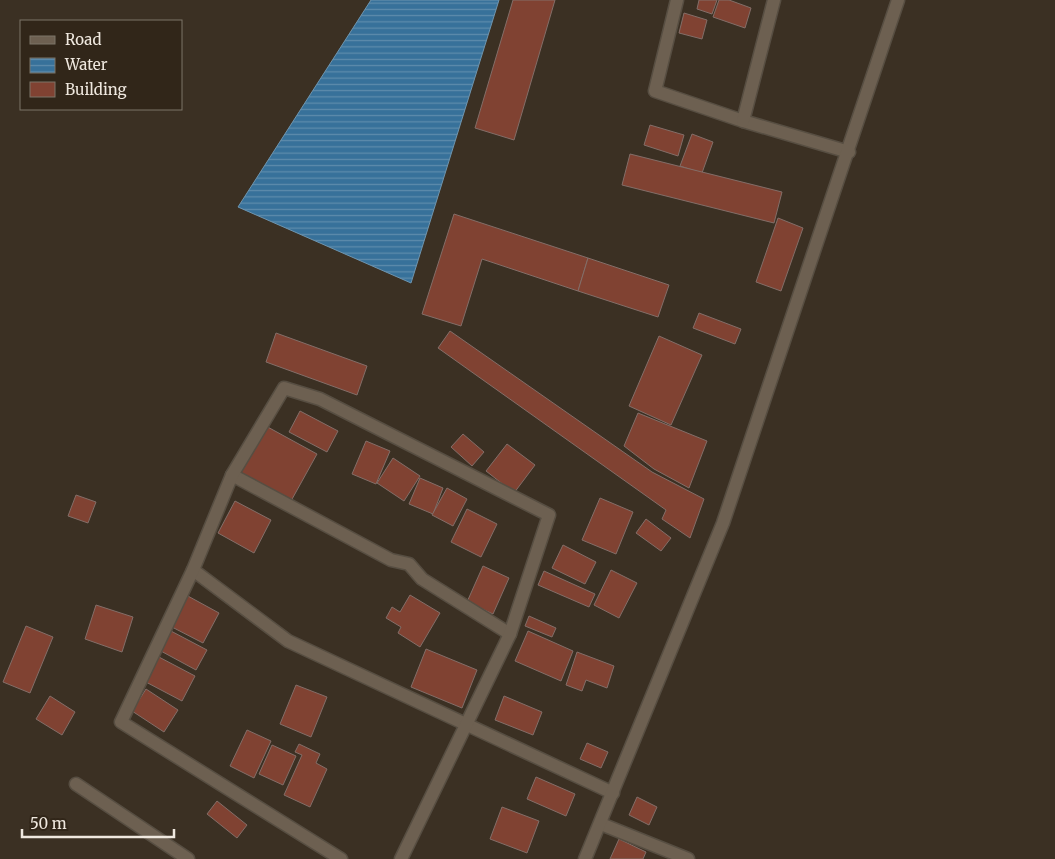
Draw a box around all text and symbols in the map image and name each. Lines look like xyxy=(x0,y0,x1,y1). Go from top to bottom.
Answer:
legend xyxy=(20,20,182,110)
text: Road xyxy=(65,30,101,49)
text: Water xyxy=(64,55,108,74)
text: Building xyxy=(65,80,127,99)
scale bar xyxy=(22,806,175,838)
text: 50 m xyxy=(30,814,67,833)

